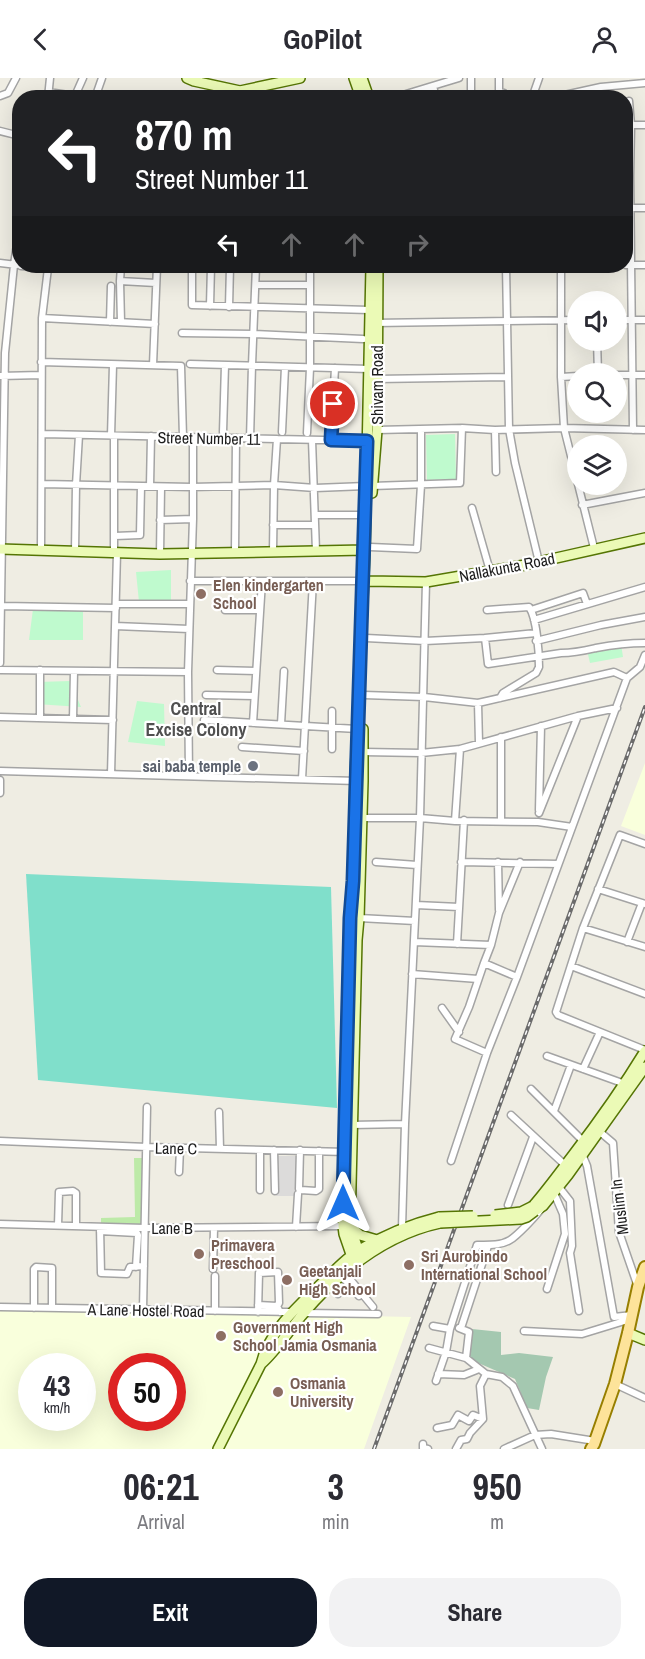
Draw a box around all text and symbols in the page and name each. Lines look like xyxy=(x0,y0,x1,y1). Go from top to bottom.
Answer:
text: GoPilot xyxy=(283,21,362,57)
icon: back xyxy=(24,23,57,56)
icon: person xyxy=(588,23,621,56)
text: 870 m xyxy=(135,107,233,163)
icon: left xyxy=(36,114,114,192)
text: Street Number 11 xyxy=(135,161,308,197)
icon: left xyxy=(212,228,245,261)
icon: ahead xyxy=(275,228,308,261)
icon: ahead xyxy=(338,228,371,261)
icon: right xyxy=(401,228,434,261)
map controls xyxy=(567,291,627,495)
button: sound xyxy=(567,291,627,351)
street label: Shivam Road xyxy=(366,345,388,425)
button: search xyxy=(567,363,627,423)
pin xyxy=(307,378,358,429)
icon: arrive xyxy=(316,387,349,420)
street label: Street Number 11 xyxy=(158,426,261,450)
button: layers xyxy=(567,435,627,495)
street label: Nallakunta Road xyxy=(457,547,557,587)
place label: Elen kindergarten School xyxy=(213,574,324,614)
marker: Elen kindergarten School xyxy=(194,587,208,601)
district label: Central Excise Colony xyxy=(146,696,247,742)
place label: sai baba temple xyxy=(143,755,241,777)
marker: sai baba temple xyxy=(246,759,260,773)
street label: Lane C xyxy=(155,1137,197,1159)
position arrow xyxy=(311,1171,375,1235)
street label: Muslim ln xyxy=(605,1178,633,1236)
street label: Lane B xyxy=(151,1217,193,1239)
place label: Primavera Preschool xyxy=(211,1234,275,1274)
place label: Sri Aurobindo International School xyxy=(421,1245,547,1285)
marker: Primavera Preschool xyxy=(192,1247,206,1261)
marker: Sri Aurobindo International School xyxy=(402,1258,416,1272)
place label: Geetanjali High School xyxy=(299,1260,376,1300)
marker: Geetanjali High School xyxy=(280,1273,294,1287)
street label: A Lane Hostel Road xyxy=(86,1298,205,1322)
place label: Government High School Jamia Osmania xyxy=(233,1316,377,1356)
marker: Government High School Jamia Osmania xyxy=(214,1329,228,1343)
speed limit sign: 50 xyxy=(108,1353,186,1431)
text: 43 xyxy=(43,1365,71,1405)
place label: Osmania University xyxy=(290,1372,354,1412)
marker: Osmania University xyxy=(271,1385,285,1399)
text: km/h xyxy=(44,1397,70,1418)
text: 06:21 xyxy=(123,1463,199,1511)
text: 3 xyxy=(327,1463,344,1511)
text: 950 xyxy=(473,1463,522,1511)
text: Arrival xyxy=(137,1508,185,1535)
text: min xyxy=(322,1508,349,1535)
text: m xyxy=(490,1508,504,1535)
button: Exit xyxy=(24,1578,317,1647)
button: Share xyxy=(329,1578,621,1647)

